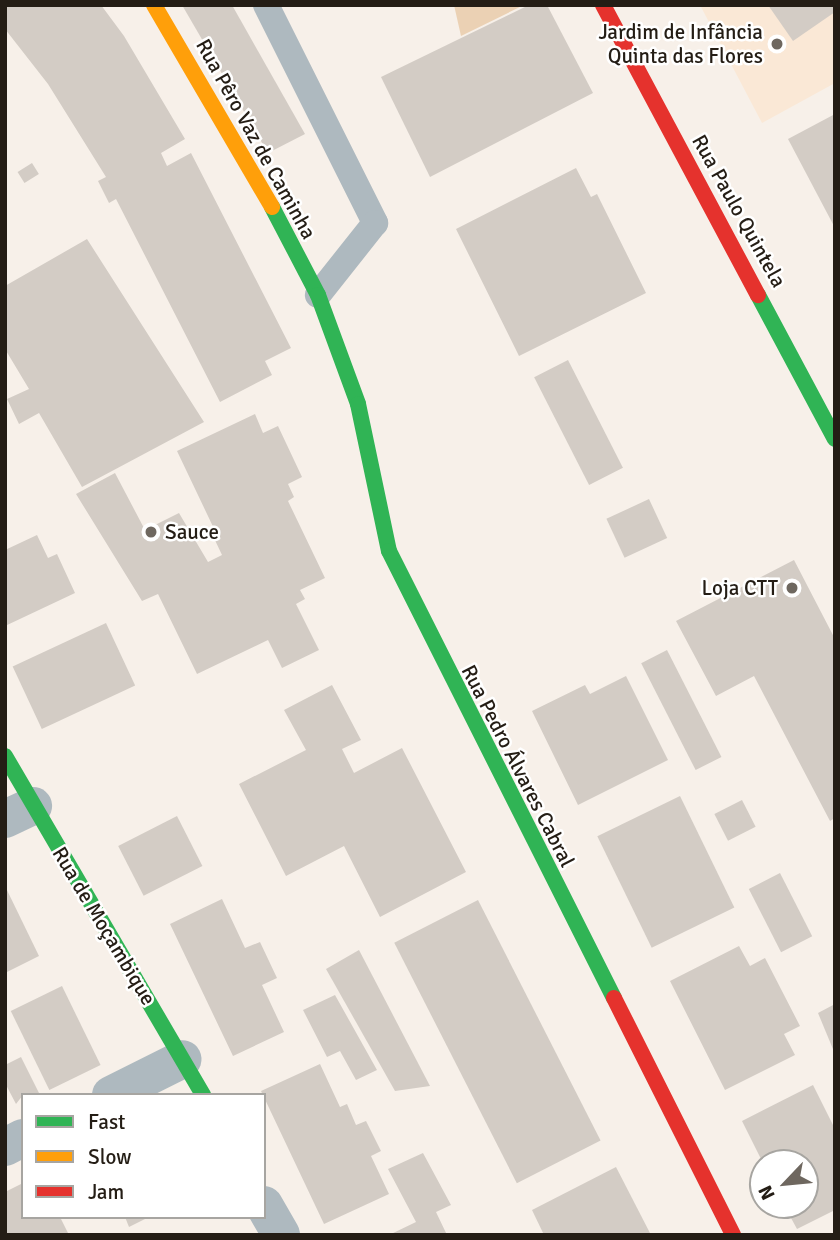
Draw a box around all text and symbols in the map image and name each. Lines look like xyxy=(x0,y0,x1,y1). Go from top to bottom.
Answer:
place label: Jardim de Infância Quinta das Flores xyxy=(598,19,763,69)
street label: Rua Pêro Vaz de Caminha xyxy=(190,35,322,243)
marker: Jardim de Infância Quinta das Flores xyxy=(769,36,785,52)
street label: Rua Paulo Quintela xyxy=(687,130,791,292)
place label: Sauce xyxy=(165,519,219,545)
marker: Sauce xyxy=(143,524,159,540)
place label: Loja CTT xyxy=(702,575,778,601)
marker: Loja CTT xyxy=(784,580,800,596)
street label: Rua Pedro Álvares Cabral xyxy=(456,661,580,871)
street label: Rua de Moçambique xyxy=(47,842,161,1010)
legend xyxy=(21,1093,266,1219)
text: Fast xyxy=(88,1109,125,1135)
text: Slow xyxy=(88,1144,132,1170)
north arrow xyxy=(749,1149,819,1219)
text: Jam xyxy=(88,1179,124,1205)
text: N xyxy=(753,1181,781,1204)

